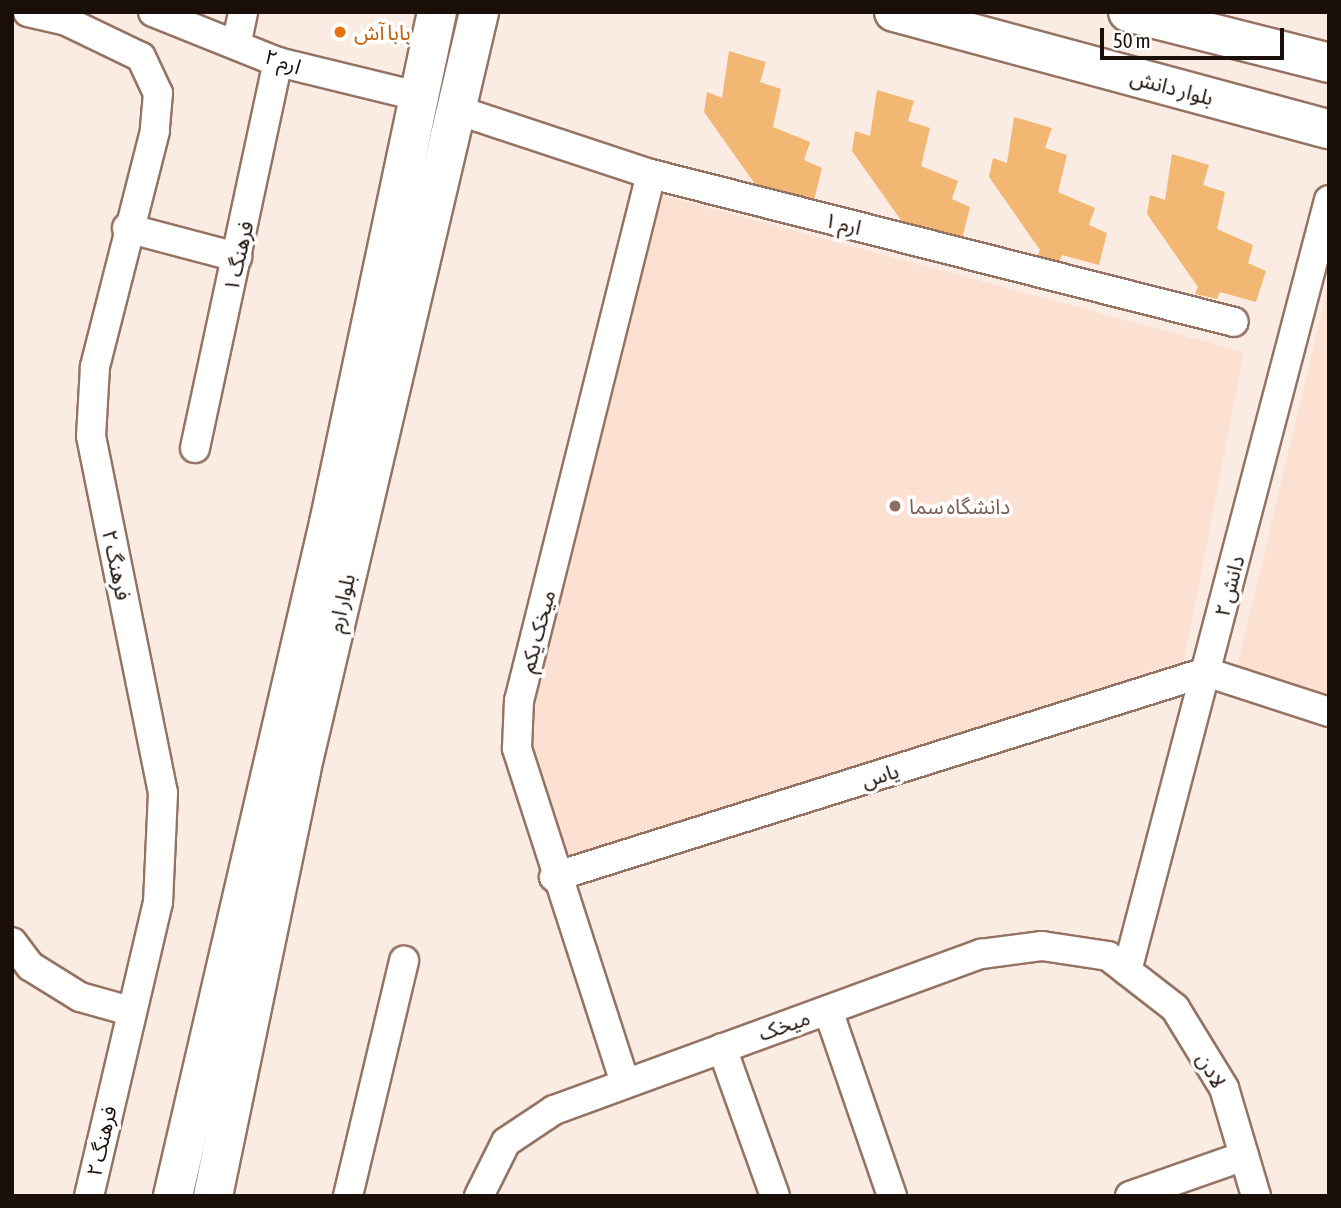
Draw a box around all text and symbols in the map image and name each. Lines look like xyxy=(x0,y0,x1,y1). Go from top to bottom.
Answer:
scale bar xyxy=(1103,14,1287,58)
place label: بابا آش xyxy=(354,19,411,45)
marker: بابا آش xyxy=(332,24,348,40)
text: 50 m xyxy=(1113,28,1151,52)
street label: ارم ۲ xyxy=(261,43,305,79)
street label: بلوار دانش xyxy=(1128,64,1216,110)
street label: ارم ۱ xyxy=(822,206,864,240)
street label: فرهنگ ۱ xyxy=(218,218,258,294)
place label: دانشگاه سما xyxy=(909,493,1010,519)
marker: دانشگاه سما xyxy=(887,498,903,514)
street label: فرهنگ ۲ xyxy=(97,527,137,603)
street label: دانش ۲ xyxy=(1209,553,1249,619)
street label: بلوار ارم xyxy=(322,571,360,635)
street label: میخک یکم xyxy=(514,587,560,675)
street label: یاس xyxy=(858,757,902,793)
street label: میخک xyxy=(755,1004,813,1046)
street label: لادن xyxy=(1192,1048,1232,1092)
street label: فرهنگ ۲ xyxy=(81,1103,121,1179)

